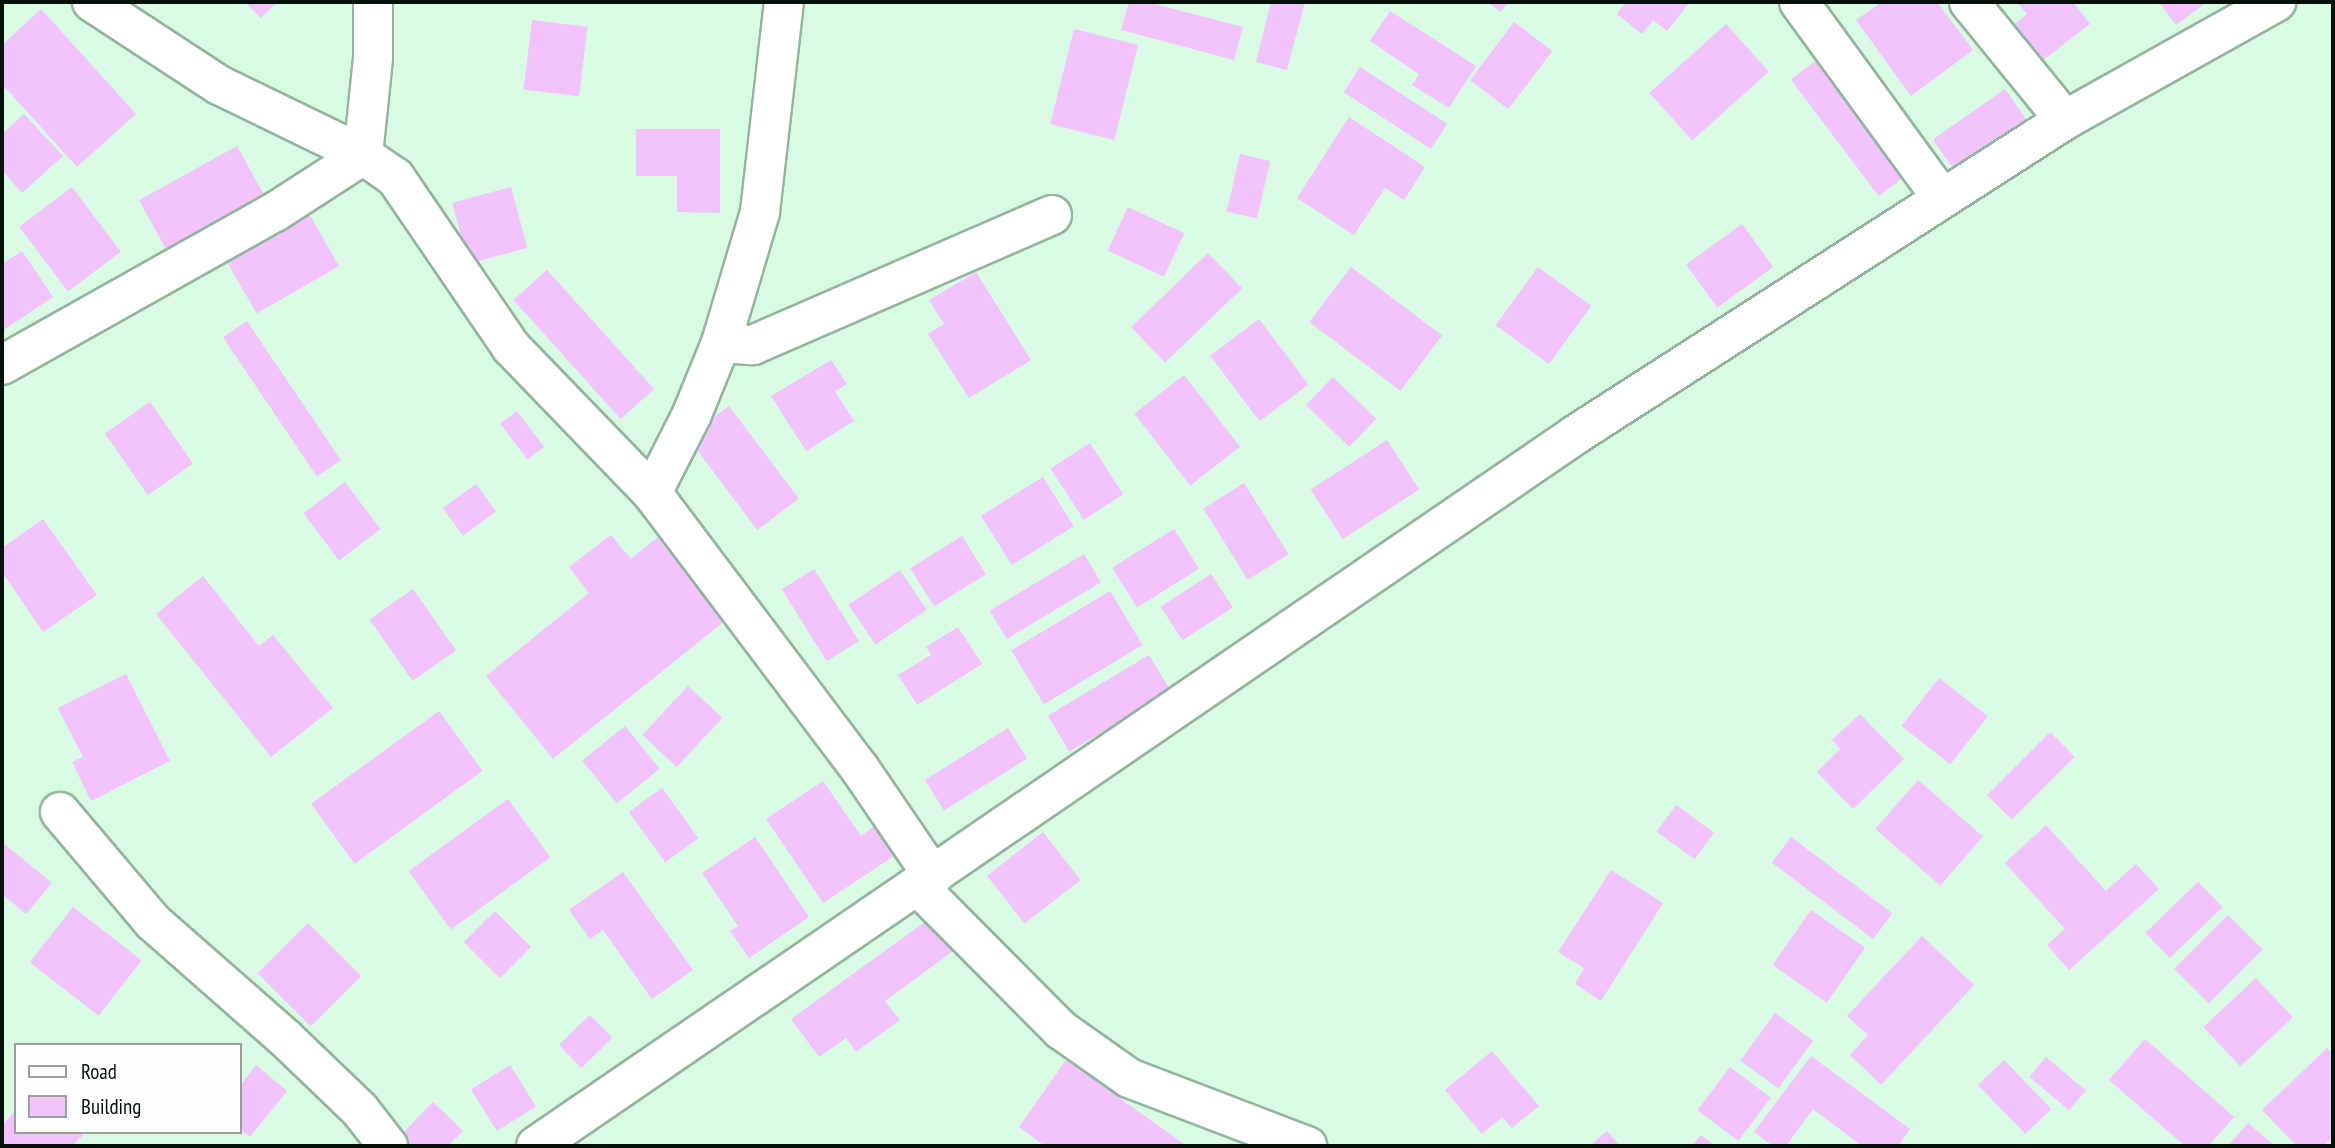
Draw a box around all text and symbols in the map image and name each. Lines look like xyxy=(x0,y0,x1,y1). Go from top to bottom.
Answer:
legend xyxy=(14,1043,242,1134)
text: Road xyxy=(81,1058,117,1085)
text: Building xyxy=(81,1093,141,1120)

